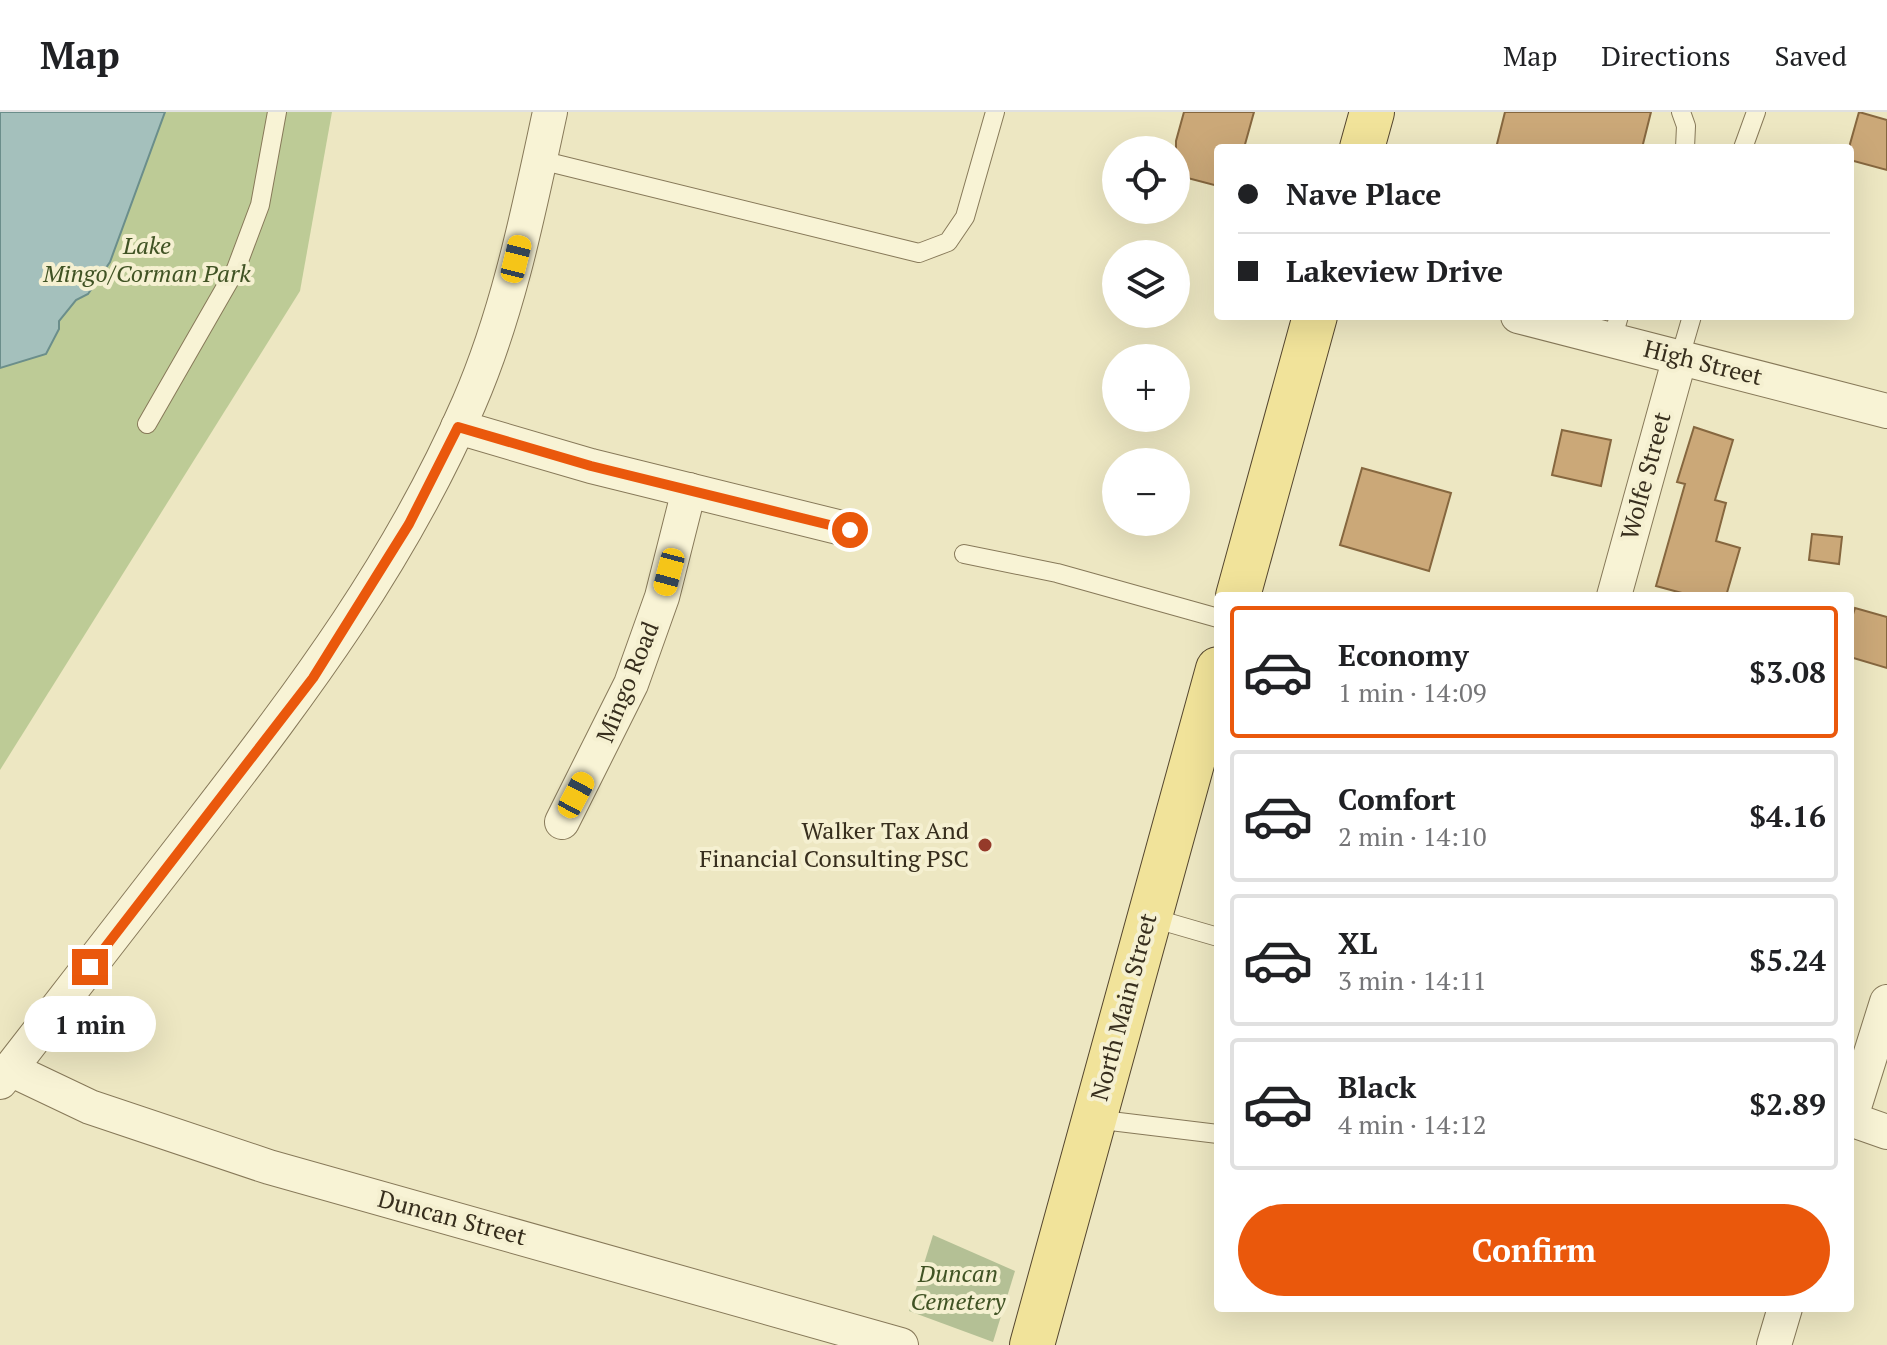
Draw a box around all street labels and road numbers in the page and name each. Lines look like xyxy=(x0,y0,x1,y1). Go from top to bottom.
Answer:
street label: High Street xyxy=(1641,332,1766,392)
street label: Wolfe Street xyxy=(1613,408,1677,543)
street label: Mingo Road xyxy=(588,616,666,747)
street label: North Main Street xyxy=(1083,909,1164,1104)
street label: Duncan Street xyxy=(374,1182,530,1252)

